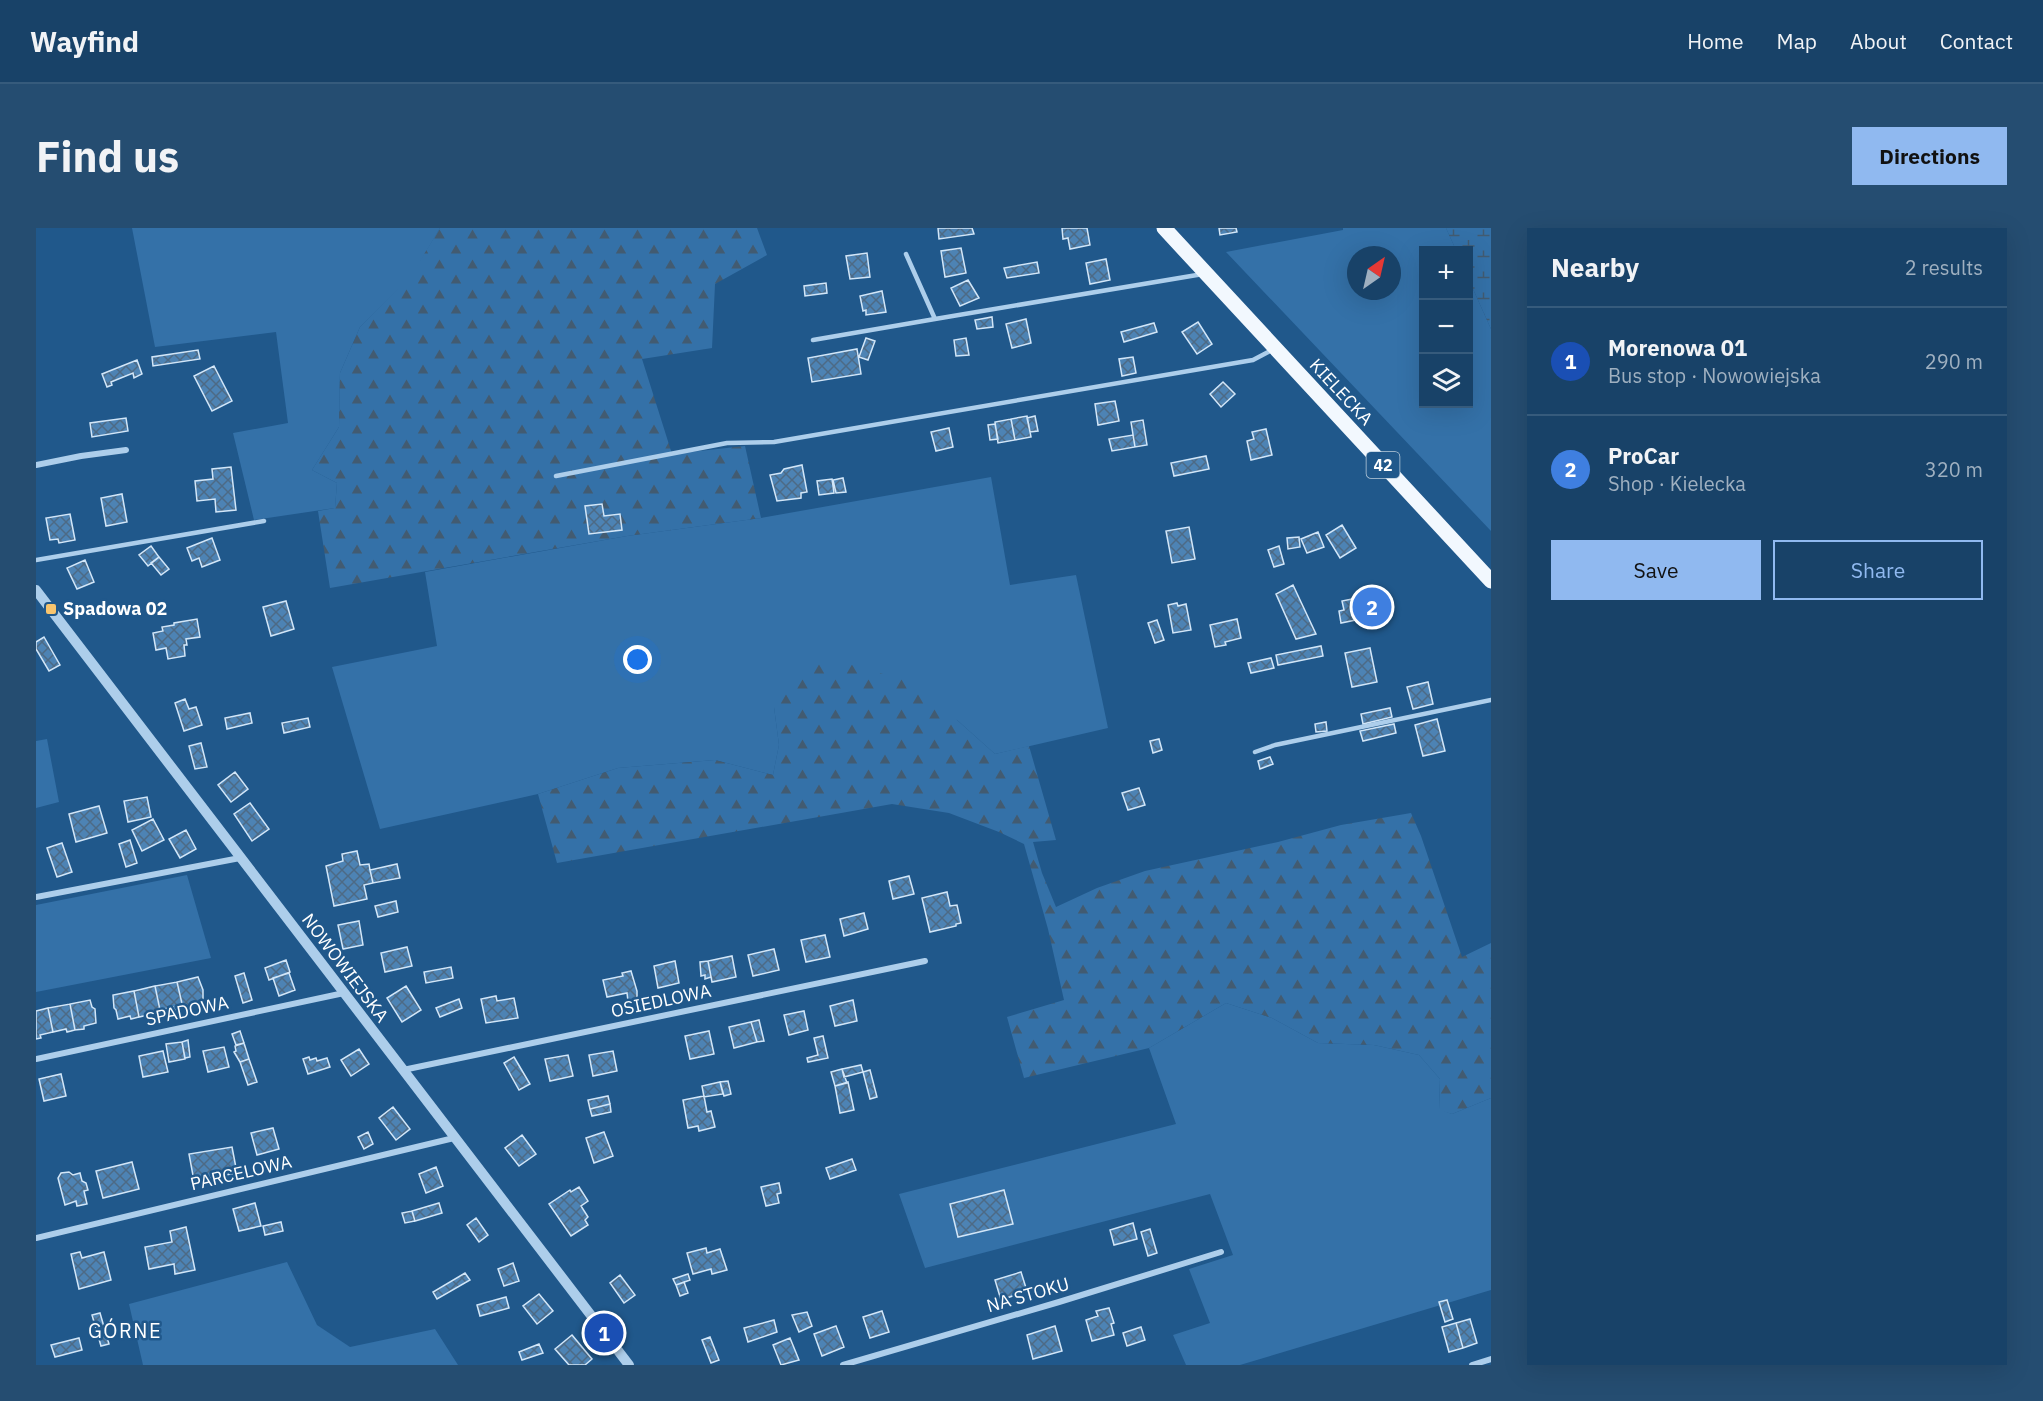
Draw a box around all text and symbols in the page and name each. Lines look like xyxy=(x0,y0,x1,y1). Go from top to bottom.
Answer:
text: Wayfind xyxy=(30,23,139,60)
text: Home xyxy=(1687,27,1744,55)
text: Map xyxy=(1777,27,1817,55)
text: About xyxy=(1850,27,1907,55)
text: Contact xyxy=(1940,27,2013,55)
button: Directions xyxy=(1852,127,2007,185)
text: Find us xyxy=(36,129,179,184)
north arrow xyxy=(1347,246,1401,300)
map controls xyxy=(1419,246,1473,408)
button: + xyxy=(1419,246,1473,300)
text: Nearby xyxy=(1551,250,1639,284)
text: 2 results xyxy=(1905,254,1983,281)
button: − xyxy=(1419,300,1473,354)
text: Morenowa 01 xyxy=(1608,333,1747,362)
text: 1 xyxy=(1565,348,1577,375)
text: 290 m xyxy=(1925,348,1983,375)
street label: KIELECKA xyxy=(1305,354,1378,430)
button: layers xyxy=(1419,354,1473,408)
text: Bus stop · Nowowiejska xyxy=(1608,362,1821,389)
text: ProCar xyxy=(1608,441,1679,470)
road number: 42 xyxy=(1366,452,1400,478)
text: 2 xyxy=(1565,456,1577,483)
text: 320 m xyxy=(1925,456,1983,483)
text: Shop · Kielecka xyxy=(1608,470,1746,497)
button: Save xyxy=(1551,540,1761,600)
button: Share xyxy=(1773,540,1983,600)
pin: 2 xyxy=(1352,584,1392,629)
place label: Spadowa 02 xyxy=(63,597,167,620)
marker: Spadowa 02 xyxy=(44,602,58,616)
your location xyxy=(623,645,652,674)
street label: NOWOWIEJSKA xyxy=(297,909,394,1027)
street label: OSIEDLOWA xyxy=(609,979,713,1022)
street label: SPADOWA xyxy=(143,990,231,1031)
street label: PARCELOWA xyxy=(188,1150,294,1195)
street label: NA STOKU xyxy=(984,1272,1072,1317)
pin: 1 xyxy=(584,1310,624,1356)
district label: GÓRNE xyxy=(88,1317,162,1344)

